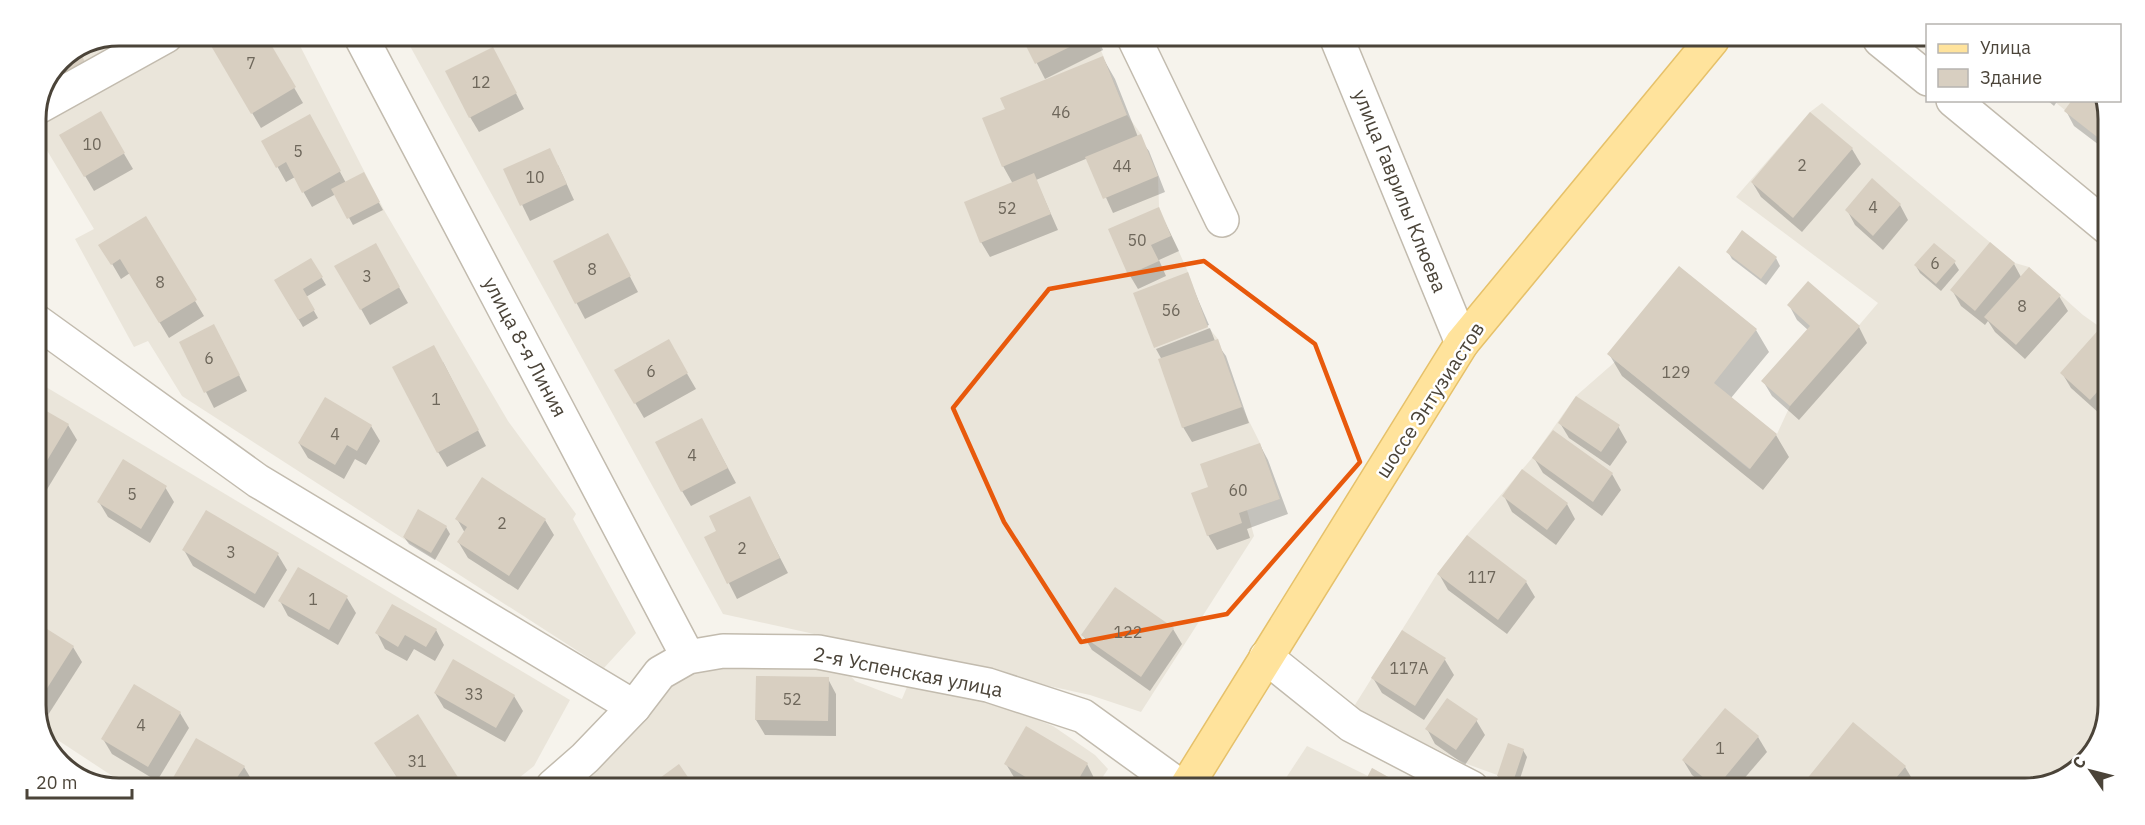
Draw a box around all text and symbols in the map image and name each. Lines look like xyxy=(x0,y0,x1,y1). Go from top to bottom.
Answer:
legend xyxy=(1926,24,2121,102)
text: Улица xyxy=(1980,36,2031,59)
house number: 7 xyxy=(246,53,256,73)
text: Здание xyxy=(1980,66,2042,89)
house number: 12 xyxy=(471,72,491,92)
street label: улица Гаврилы Клюева xyxy=(1347,85,1454,297)
house number: 46 xyxy=(1051,102,1071,122)
house number: 10 xyxy=(82,134,102,154)
house number: 5 xyxy=(293,141,303,161)
house number: 2 xyxy=(1797,155,1807,175)
house number: 44 xyxy=(1112,156,1132,176)
house number: 10 xyxy=(525,167,545,187)
house number: 4 xyxy=(1868,197,1878,217)
house number: 52 xyxy=(997,198,1017,218)
house number: 50 xyxy=(1127,230,1147,250)
house number: 6 xyxy=(1930,253,1940,273)
house number: 8 xyxy=(587,259,597,279)
house number: 3 xyxy=(362,266,372,286)
house number: 8 xyxy=(155,272,165,292)
street label: улица 8-я Линия xyxy=(477,272,574,422)
house number: 8 xyxy=(2017,296,2027,316)
house number: 56 xyxy=(1161,300,1181,320)
street label: шоссе Энтузиастов xyxy=(1369,317,1490,483)
house number: 6 xyxy=(204,348,214,368)
house number: 6 xyxy=(646,361,656,381)
house number: 129 xyxy=(1662,362,1690,382)
house number: 1 xyxy=(431,389,441,409)
house number: 4 xyxy=(330,424,340,444)
house number: 4 xyxy=(687,445,697,465)
house number: 60 xyxy=(1228,480,1248,500)
house number: 5 xyxy=(127,484,137,504)
house number: 2 xyxy=(497,513,507,533)
house number: 2 xyxy=(737,538,747,558)
house number: 3 xyxy=(226,542,236,562)
house number: 117 xyxy=(1468,567,1496,587)
house number: 1 xyxy=(308,589,318,609)
house number: 122 xyxy=(1114,622,1142,642)
street label: 2-я Успенская улица xyxy=(811,640,1005,703)
house number: 117А xyxy=(1389,658,1429,678)
house number: 33 xyxy=(464,684,484,704)
house number: 52 xyxy=(782,689,802,709)
house number: 4 xyxy=(136,715,146,735)
house number: 1 xyxy=(1715,738,1725,758)
north arrow xyxy=(2061,741,2121,801)
house number: 31 xyxy=(407,751,427,771)
text: С xyxy=(2068,752,2090,772)
scale bar xyxy=(27,762,132,800)
text: 20 m xyxy=(36,771,78,794)

